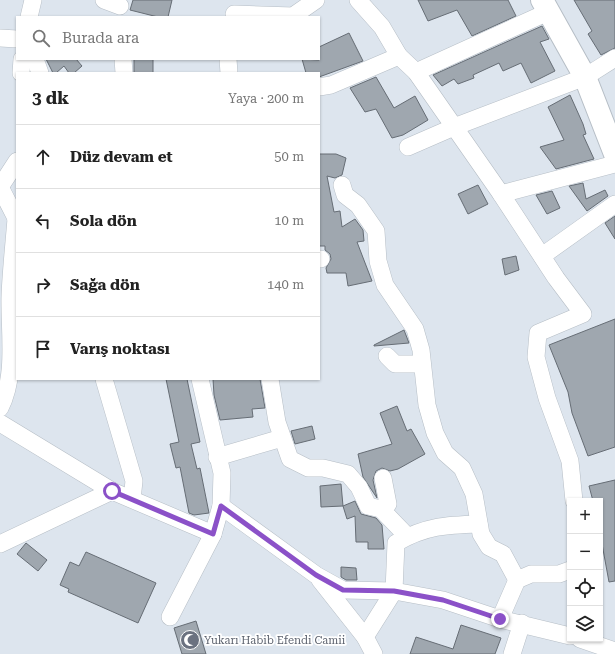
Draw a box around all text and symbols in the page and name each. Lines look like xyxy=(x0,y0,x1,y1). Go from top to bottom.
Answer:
search box xyxy=(16,16,320,60)
icon: search xyxy=(30,27,52,49)
text: Burada ara xyxy=(62,29,139,47)
text: 3 dk xyxy=(32,88,69,108)
text: Yaya · 200 m xyxy=(228,91,304,106)
icon: ahead xyxy=(32,146,54,168)
text: Düz devam et xyxy=(70,148,173,166)
text: 50 m xyxy=(274,149,304,164)
icon: left xyxy=(32,210,54,232)
text: Sola dön xyxy=(70,212,137,230)
text: 10 m xyxy=(274,213,304,228)
icon: right xyxy=(32,274,54,296)
text: Sağa dön xyxy=(70,276,140,294)
text: 140 m xyxy=(267,277,304,292)
icon: arrive xyxy=(32,338,54,360)
text: Varış noktası xyxy=(70,340,170,358)
route start xyxy=(103,482,121,500)
map controls xyxy=(567,498,603,642)
button: + xyxy=(567,498,603,534)
button: − xyxy=(567,534,603,570)
button: locate xyxy=(567,570,603,606)
button: layers xyxy=(567,606,603,642)
route end xyxy=(491,610,509,628)
mosque icon: Yukarı Habib Efendi Camii xyxy=(179,629,201,651)
place label: Yukarı Habib Efendi Camii xyxy=(204,634,346,647)

